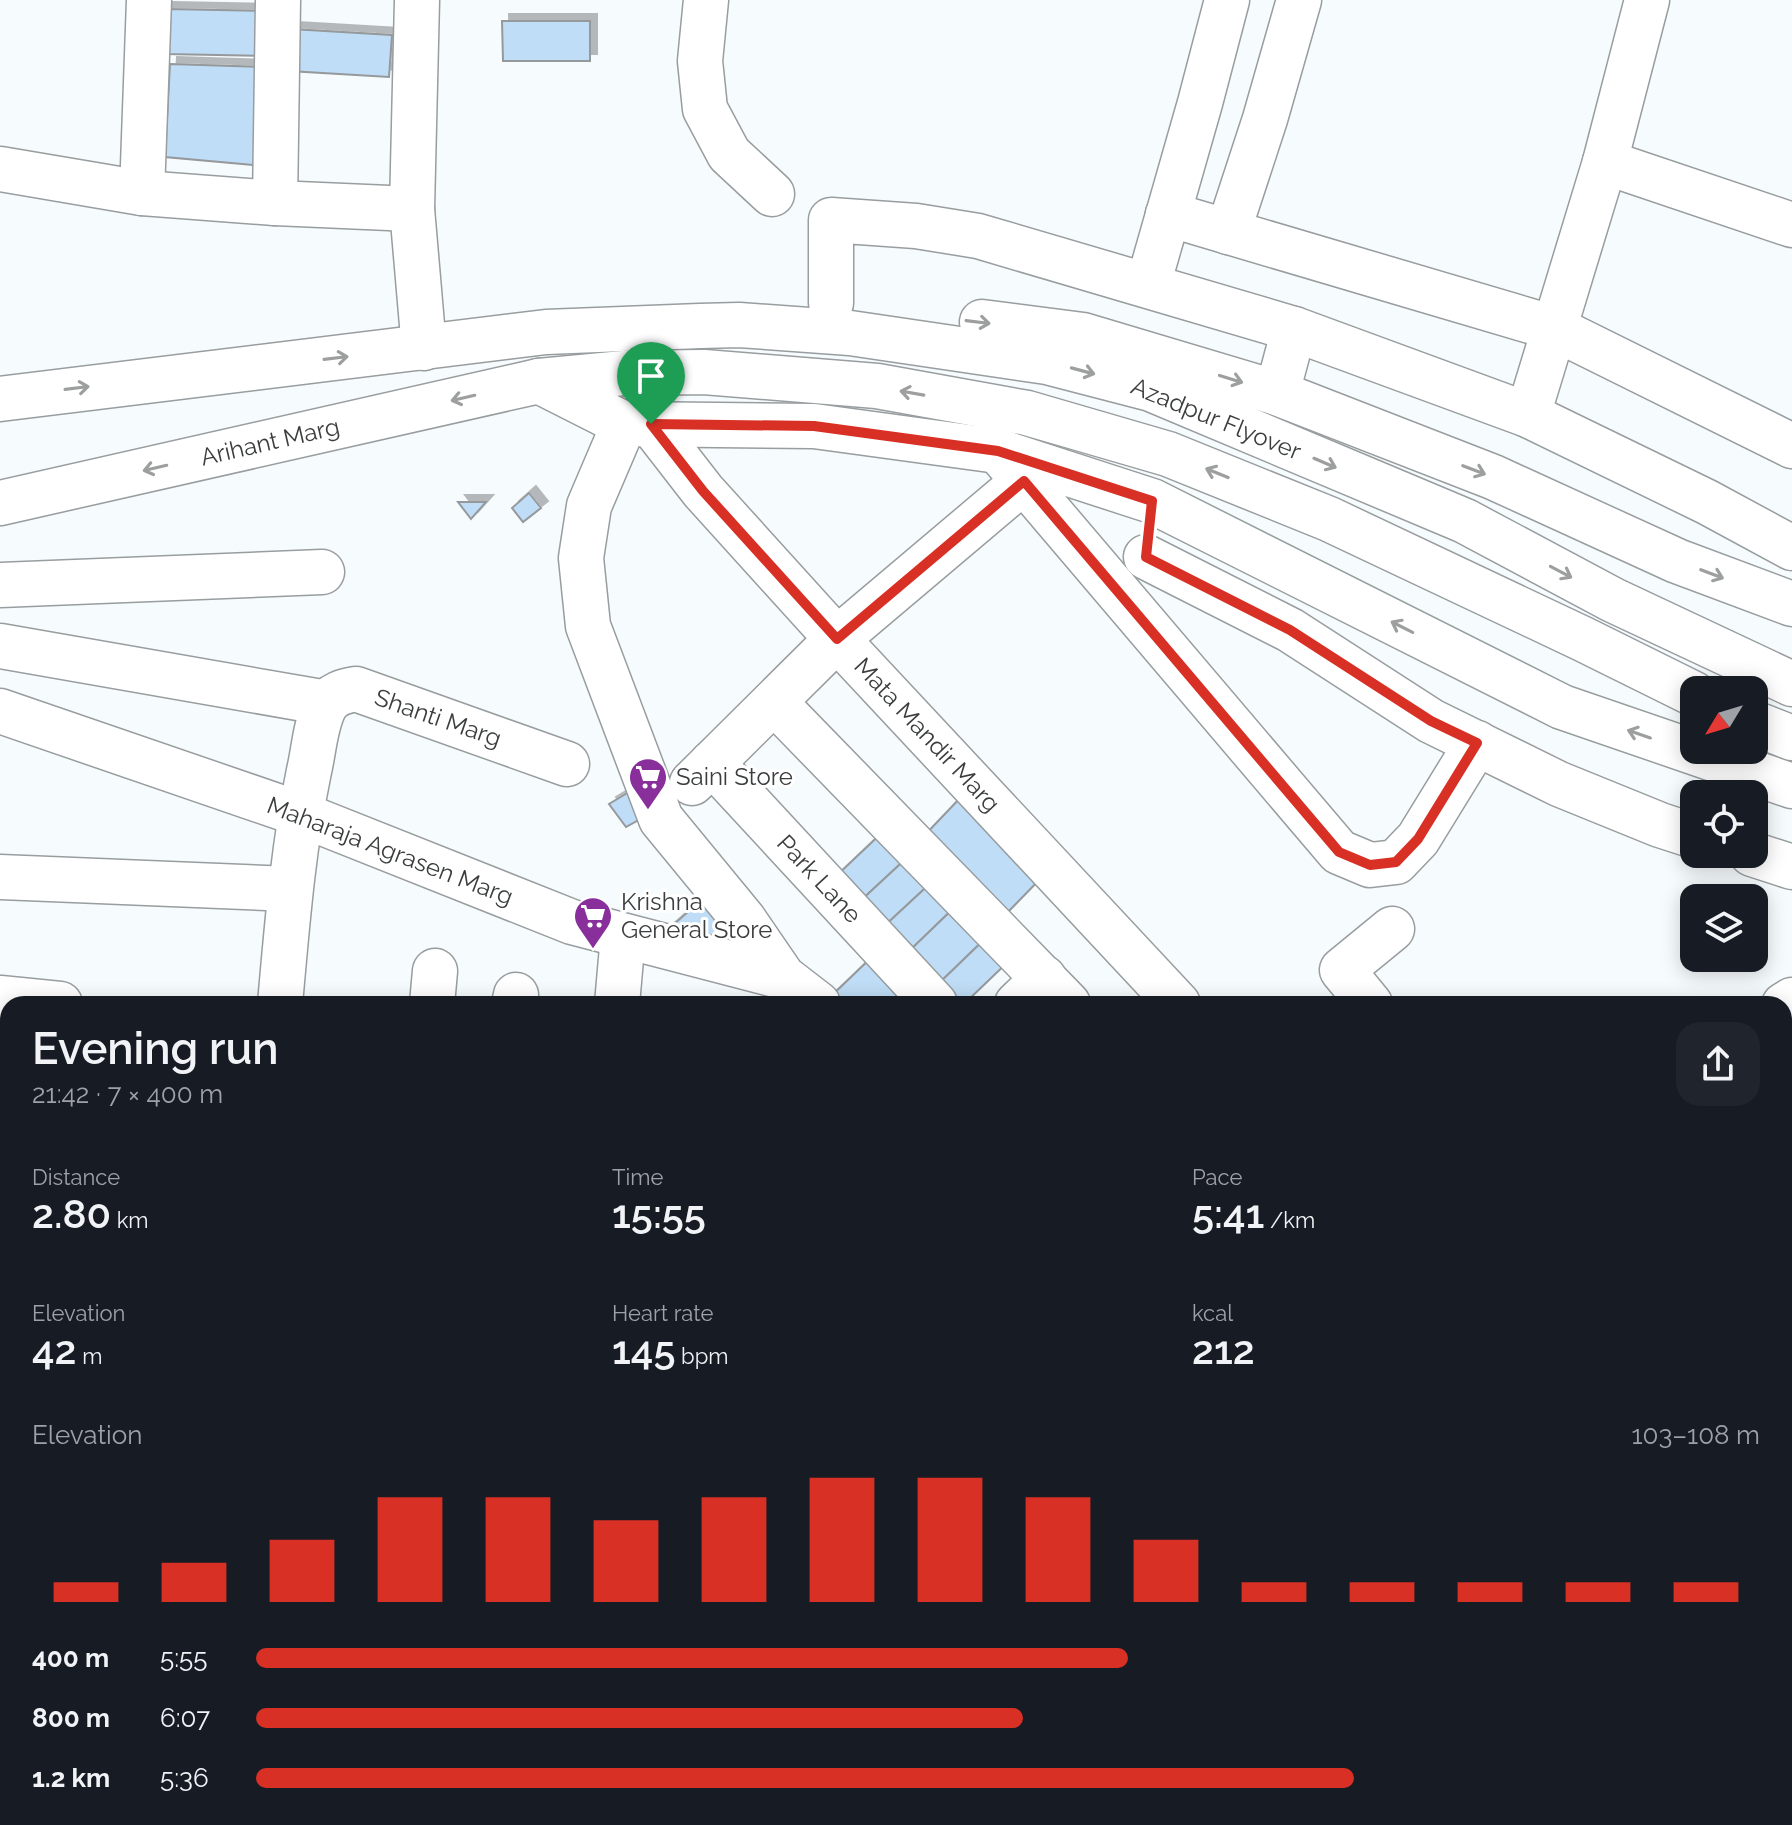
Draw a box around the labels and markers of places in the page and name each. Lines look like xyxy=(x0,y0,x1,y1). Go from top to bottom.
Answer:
pin xyxy=(617,342,685,424)
supermarket icon: Saini Store xyxy=(627,756,669,811)
place label: Saini Store xyxy=(676,762,793,791)
place label: Krishna General Store xyxy=(621,887,772,944)
supermarket icon: Krishna General Store xyxy=(572,895,614,950)

